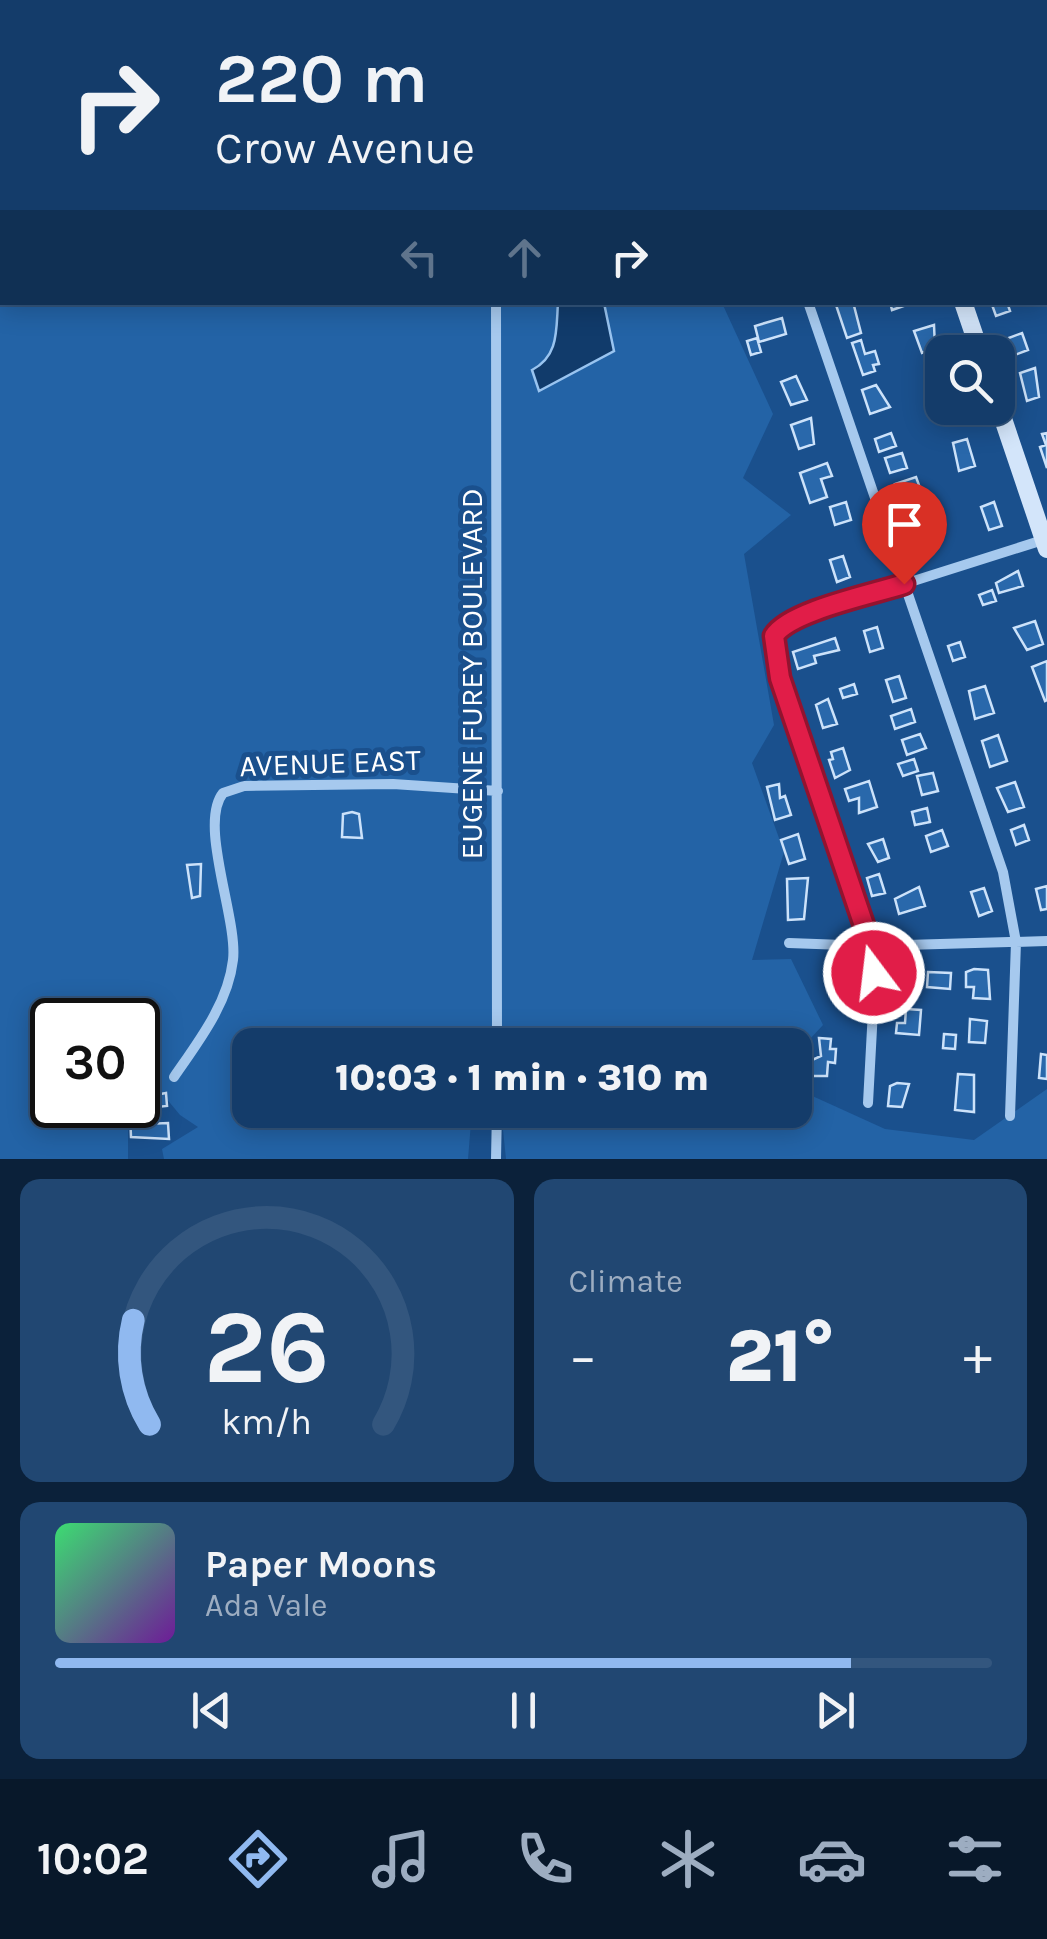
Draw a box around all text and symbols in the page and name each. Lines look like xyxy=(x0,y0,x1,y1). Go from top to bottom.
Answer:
text: 220 m xyxy=(215,38,428,120)
icon: right xyxy=(50,40,180,170)
text: Crow Avenue xyxy=(215,122,475,174)
icon: left xyxy=(392,230,447,285)
icon: ahead xyxy=(497,230,552,285)
icon: right xyxy=(602,230,657,285)
map controls xyxy=(925,335,1015,425)
button: search xyxy=(925,335,1015,425)
pin xyxy=(862,482,947,585)
street label: EUGENE FUREY BOULEVARD xyxy=(454,488,490,860)
icon: arrive xyxy=(877,497,932,552)
street label: AVENUE EAST xyxy=(239,742,421,784)
position arrow xyxy=(822,921,926,1025)
speed limit sign: 30 xyxy=(30,998,160,1128)
text: 10:03 · 1 min · 310 m xyxy=(335,1055,709,1100)
text: Climate xyxy=(569,1263,683,1300)
text: 26 xyxy=(204,1287,330,1408)
text: 21° xyxy=(726,1312,835,1400)
text: − xyxy=(569,1324,597,1388)
text: + xyxy=(963,1324,992,1388)
text: km/h xyxy=(221,1401,312,1443)
text: Paper Moons xyxy=(205,1542,437,1587)
text: Ada Vale xyxy=(205,1587,328,1624)
icon: previous xyxy=(184,1683,239,1738)
icon: pause xyxy=(496,1683,551,1738)
icon: next xyxy=(808,1683,863,1738)
icon: directions xyxy=(223,1824,293,1894)
icon: music xyxy=(366,1824,436,1894)
icon: phone xyxy=(510,1824,580,1894)
icon: climate xyxy=(653,1824,723,1894)
icon: car xyxy=(797,1824,867,1894)
icon: filters xyxy=(940,1824,1010,1894)
text: 10:02 xyxy=(37,1833,149,1885)

